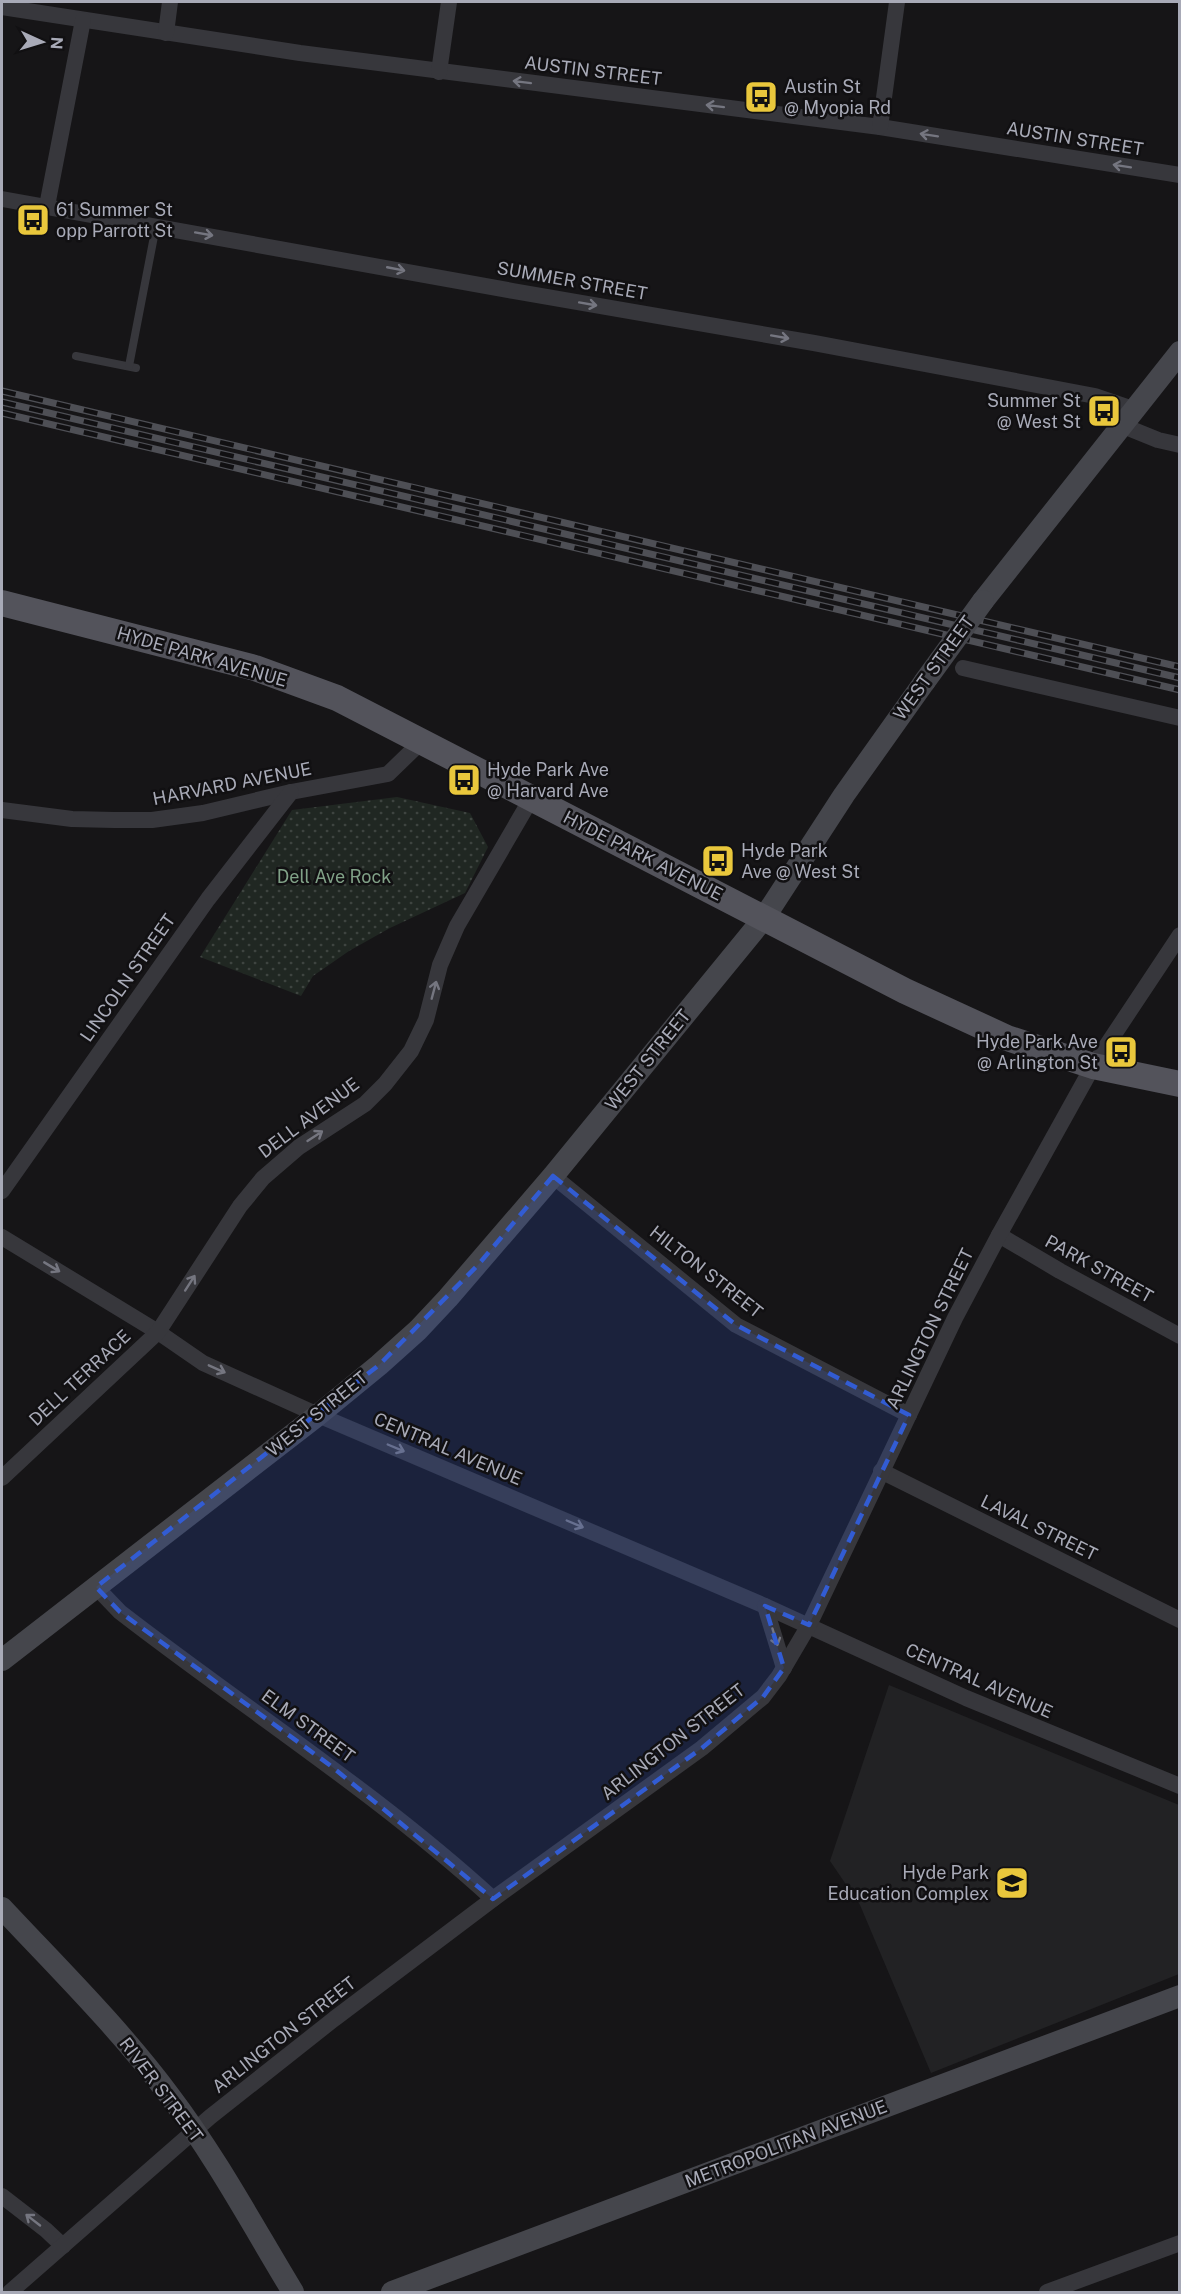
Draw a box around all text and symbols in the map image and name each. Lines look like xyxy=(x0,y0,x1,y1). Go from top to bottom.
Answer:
north arrow xyxy=(12,12,72,72)
text: N xyxy=(47,36,66,50)
street label: AUSTIN STREET xyxy=(523,52,663,89)
one-way arrow xyxy=(512,76,532,87)
place label: Austin St @ Myopia Rd xyxy=(784,76,891,118)
bus stop icon: Austin St @ Myopia Rd xyxy=(743,79,779,115)
one-way arrow xyxy=(706,100,726,111)
street label: AUSTIN STREET xyxy=(1005,117,1145,160)
one-way arrow xyxy=(920,130,940,141)
one-way arrow xyxy=(1112,160,1132,171)
place label: 61 Summer St opp Parrott St xyxy=(56,199,173,241)
bus stop icon: 61 Summer St opp Parrott St xyxy=(15,202,51,238)
one-way arrow xyxy=(194,229,213,240)
street label: SUMMER STREET xyxy=(495,257,649,304)
one-way arrow xyxy=(385,264,405,275)
one-way arrow xyxy=(577,298,597,309)
one-way arrow xyxy=(770,331,789,342)
place label: Summer St @ West St xyxy=(987,390,1081,432)
bus stop icon: Summer St @ West St xyxy=(1086,393,1122,429)
street label: WEST STREET xyxy=(889,611,979,724)
street label: HYDE PARK AVENUE xyxy=(115,622,290,691)
street label: HARVARD AVENUE xyxy=(151,758,313,809)
place label: Hyde Park Ave @ Harvard Ave xyxy=(487,759,609,801)
bus stop icon: Hyde Park Ave @ Harvard Ave xyxy=(446,762,482,798)
street label: HYDE PARK AVENUE xyxy=(560,806,726,905)
place label: Hyde Park Ave @ West St xyxy=(741,840,860,882)
bus stop icon: Hyde Park Ave @ West St xyxy=(700,843,736,879)
park label: Dell Ave Rock xyxy=(277,866,391,887)
street label: LINCOLN STREET xyxy=(76,910,180,1046)
one-way arrow xyxy=(428,981,440,1000)
street label: WEST STREET xyxy=(601,1005,695,1114)
place label: Hyde Park Ave @ Arlington St xyxy=(976,1031,1098,1073)
bus stop icon: Hyde Park Ave @ Arlington St xyxy=(1103,1034,1139,1070)
street label: DELL AVENUE xyxy=(254,1073,363,1162)
one-way arrow xyxy=(306,1130,323,1142)
street label: HILTON STREET xyxy=(646,1221,767,1322)
street label: PARK STREET xyxy=(1042,1230,1157,1307)
street label: ARLINGTON STREET xyxy=(881,1245,978,1413)
one-way arrow xyxy=(43,1261,60,1273)
one-way arrow xyxy=(184,1275,196,1292)
street label: DELL TERRACE xyxy=(25,1325,135,1430)
one-way arrow xyxy=(208,1364,226,1376)
street label: WEST STREET xyxy=(262,1366,371,1461)
street label: CENTRAL AVENUE xyxy=(371,1408,526,1489)
one-way arrow xyxy=(386,1443,404,1454)
street label: LAVAL STREET xyxy=(978,1490,1101,1565)
one-way arrow xyxy=(566,1519,584,1530)
one-way arrow xyxy=(770,1627,781,1646)
street label: CENTRAL AVENUE xyxy=(902,1639,1056,1722)
street label: ARLINGTON STREET xyxy=(597,1679,749,1804)
street label: ELM STREET xyxy=(258,1685,359,1767)
place label: Hyde Park Education Complex xyxy=(828,1862,989,1904)
school or university icon: Hyde Park Education Complex xyxy=(994,1865,1030,1901)
street label: ARLINGTON STREET xyxy=(208,1972,360,2097)
street label: RIVER STREET xyxy=(115,2033,208,2146)
street label: METROPOLITAN AVENUE xyxy=(682,2095,890,2192)
one-way arrow xyxy=(25,2214,41,2227)

